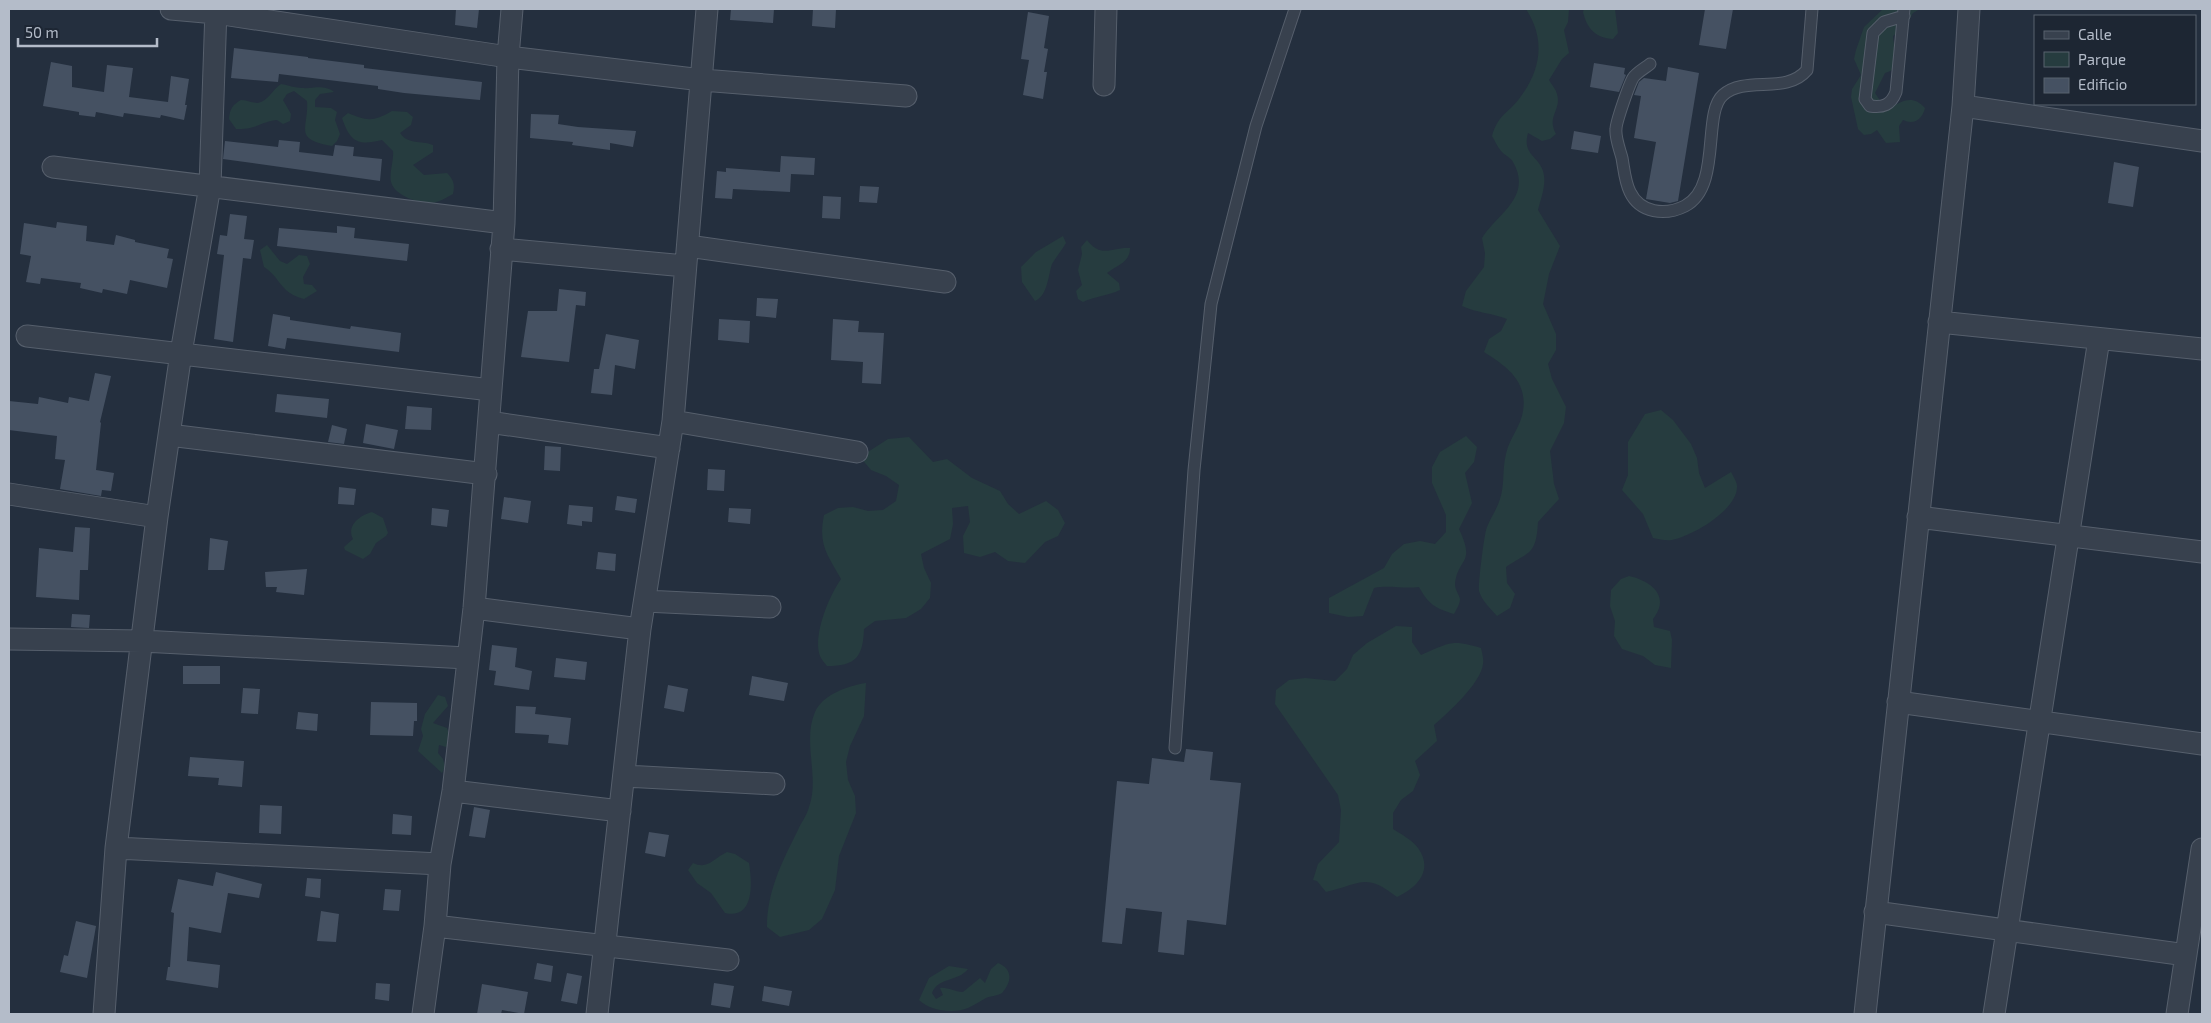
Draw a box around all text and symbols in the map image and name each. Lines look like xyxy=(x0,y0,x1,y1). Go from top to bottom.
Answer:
scale bar xyxy=(18,15,156,47)
legend xyxy=(2034,15,2196,105)
text: 50 m xyxy=(25,23,59,41)
text: Calle xyxy=(2078,25,2112,43)
text: Parque xyxy=(2078,50,2126,68)
text: Edificio xyxy=(2078,75,2127,93)

